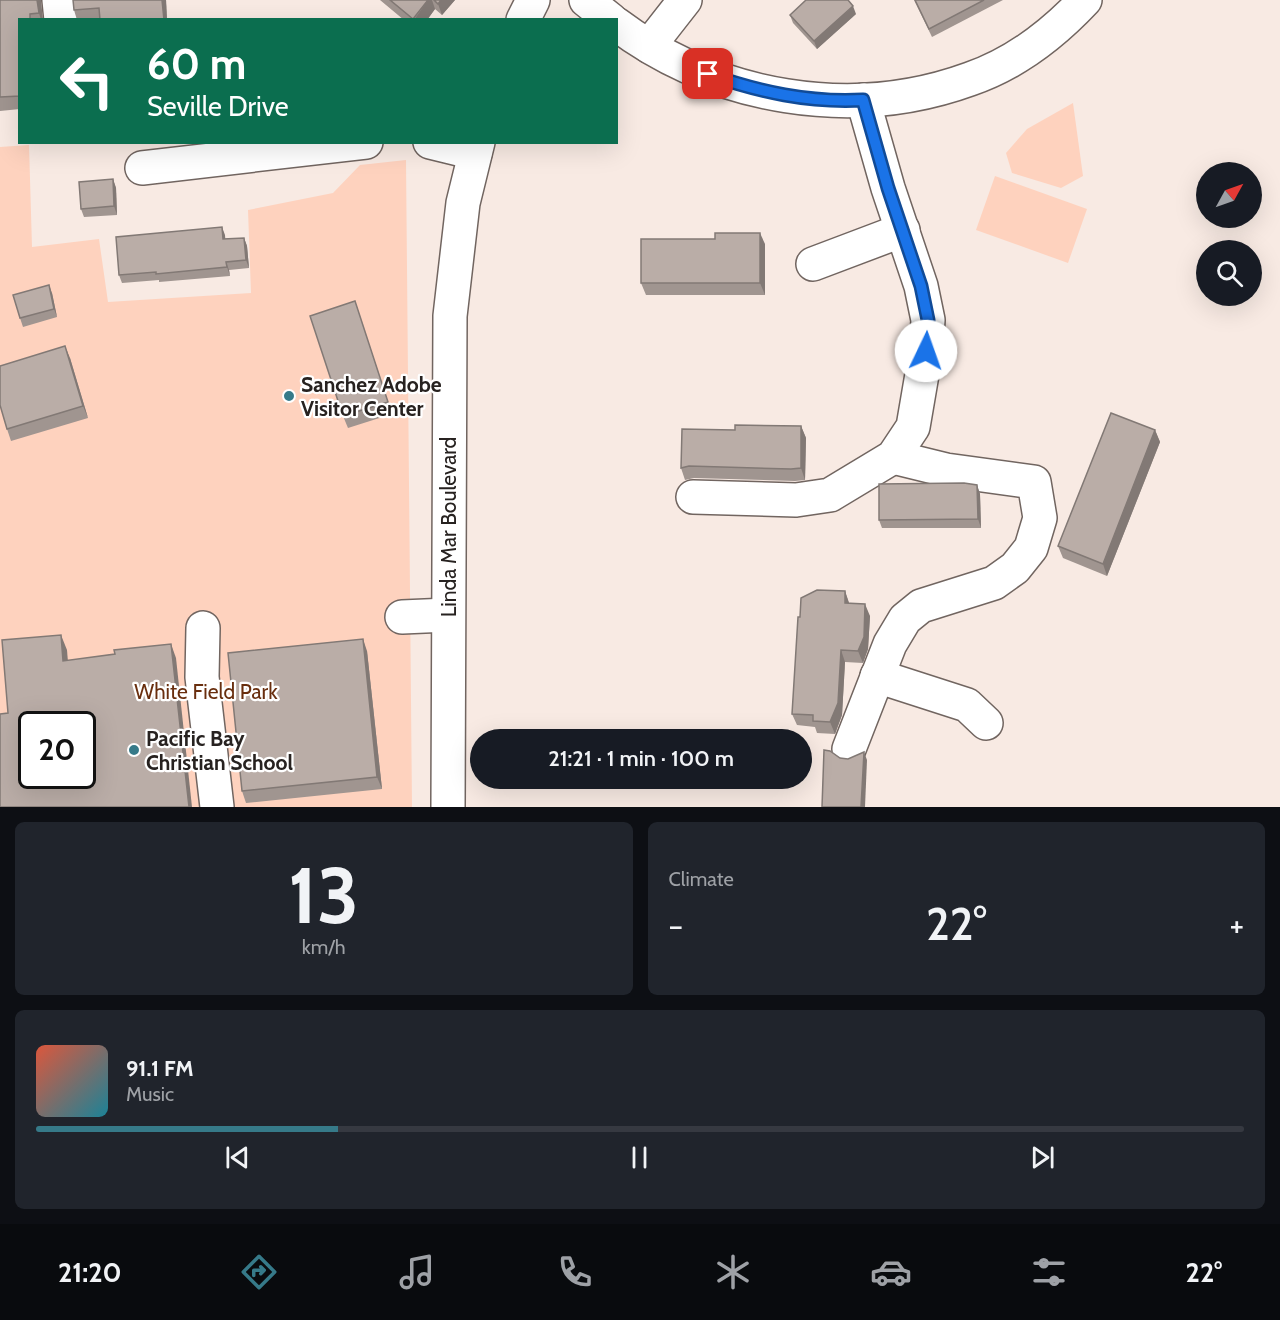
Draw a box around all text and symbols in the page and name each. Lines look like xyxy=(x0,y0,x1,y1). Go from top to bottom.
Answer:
text: 60 m xyxy=(147,38,246,90)
icon: left xyxy=(48,42,126,120)
pin xyxy=(682,48,733,99)
icon: arrive xyxy=(691,57,724,90)
text: Seville Drive xyxy=(147,90,289,123)
north arrow xyxy=(1196,162,1262,228)
map controls xyxy=(1196,162,1262,306)
button: search xyxy=(1196,240,1262,306)
position arrow xyxy=(894,319,958,383)
place label: Sanchez Adobe Visitor Center xyxy=(301,372,442,421)
marker: Sanchez Adobe Visitor Center xyxy=(282,389,296,403)
street label: Linda Mar Boulevard xyxy=(436,437,461,617)
park label: White Field Park xyxy=(134,679,278,704)
speed limit sign: 20 xyxy=(18,711,96,789)
place label: Pacific Bay Christian School xyxy=(146,726,293,775)
marker: Pacific Bay Christian School xyxy=(127,743,141,757)
text: 21:21 · 1 min · 100 m xyxy=(548,745,734,772)
text: 13 xyxy=(288,848,359,943)
text: Climate xyxy=(669,867,734,891)
text: 22° xyxy=(926,897,986,951)
text: − xyxy=(669,905,683,945)
text: + xyxy=(1229,905,1244,945)
text: km/h xyxy=(302,935,346,959)
text: 91.1 FM xyxy=(126,1055,194,1082)
text: Music xyxy=(126,1082,174,1106)
icon: previous xyxy=(221,1141,254,1174)
icon: pause xyxy=(623,1141,656,1174)
icon: next xyxy=(1026,1141,1059,1174)
icon: directions xyxy=(238,1251,280,1293)
icon: music xyxy=(396,1251,438,1293)
icon: phone xyxy=(554,1251,596,1293)
icon: climate xyxy=(712,1251,754,1293)
icon: car xyxy=(870,1251,912,1293)
icon: filters xyxy=(1028,1251,1070,1293)
text: 21:20 xyxy=(58,1256,122,1289)
text: 22° xyxy=(1186,1256,1222,1289)

